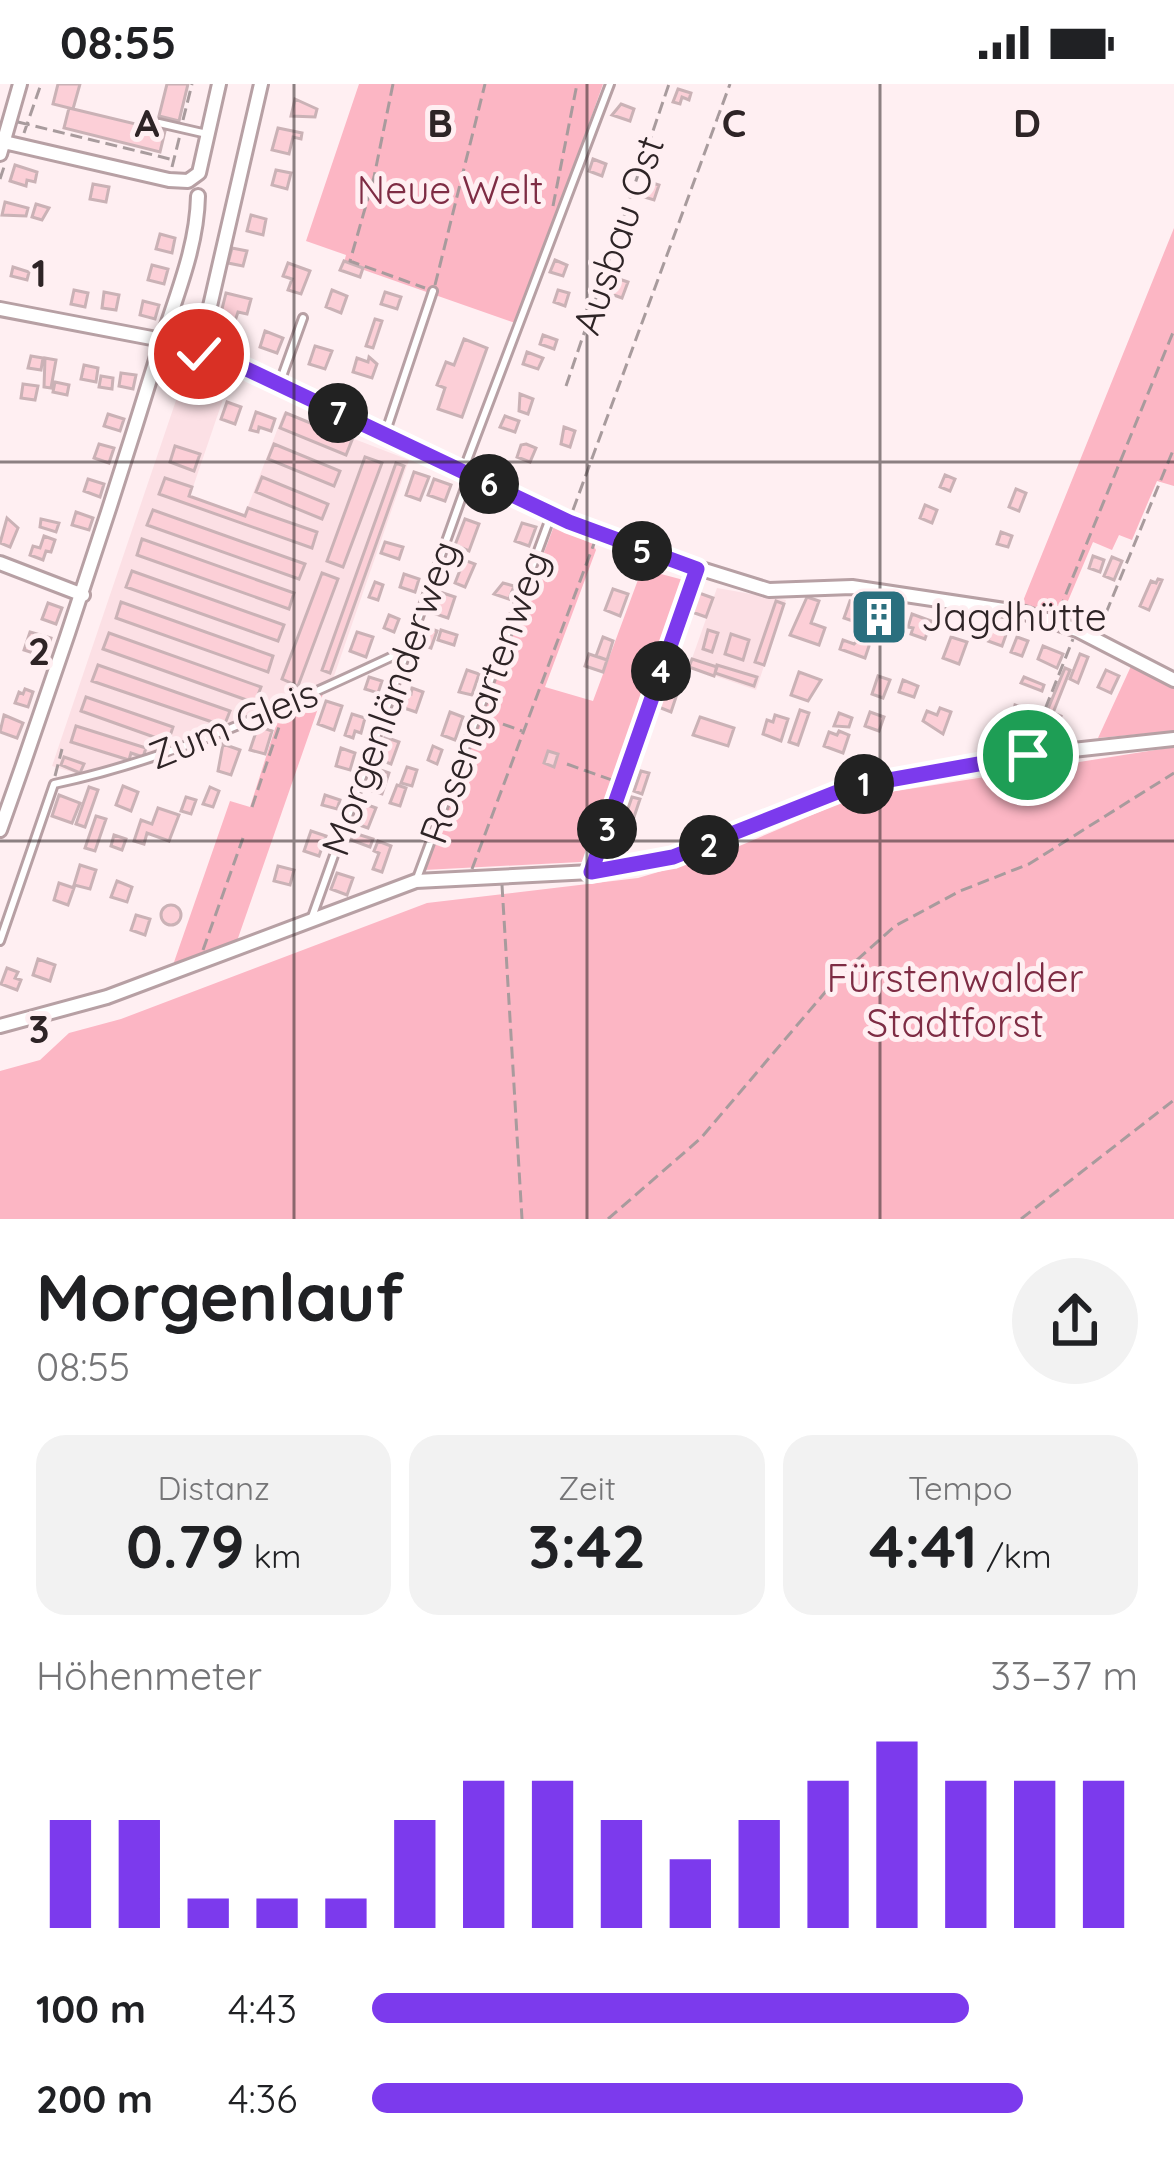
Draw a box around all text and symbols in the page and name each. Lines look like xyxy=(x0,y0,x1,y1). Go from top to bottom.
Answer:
text: 08:55 xyxy=(60,14,176,70)
text: A xyxy=(135,98,160,147)
text: B xyxy=(427,98,453,147)
text: C xyxy=(722,98,746,147)
text: D xyxy=(1013,98,1041,147)
street label: Ausbau Ost xyxy=(561,129,674,340)
park label: Neue Welt xyxy=(357,165,543,214)
text: 1 xyxy=(31,248,47,297)
pin xyxy=(148,303,250,405)
icon: check xyxy=(166,321,232,387)
pin: 7 xyxy=(308,383,368,443)
text: 7 xyxy=(329,392,347,433)
pin: 6 xyxy=(459,454,519,514)
text: 6 xyxy=(480,463,498,504)
pin: 5 xyxy=(612,521,672,581)
text: 5 xyxy=(632,530,652,571)
street label: Morgenländerweg xyxy=(310,534,469,862)
street label: Rosengartenweg xyxy=(408,544,559,850)
building icon: Jagdhütte xyxy=(848,586,910,648)
place label: Jagdhütte xyxy=(921,592,1107,641)
text: 2 xyxy=(28,626,50,675)
pin: 4 xyxy=(631,641,691,701)
text: 4 xyxy=(651,650,671,691)
street label: Zum Gleis xyxy=(141,668,324,780)
pin xyxy=(977,704,1079,806)
icon: arrive xyxy=(995,722,1061,788)
pin: 1 xyxy=(834,754,894,814)
text: 1 xyxy=(858,763,870,804)
pin: 3 xyxy=(577,799,637,859)
text: 3 xyxy=(598,808,616,849)
pin: 2 xyxy=(679,815,739,875)
text: 2 xyxy=(700,824,718,865)
park label: Fürstenwalder Stadtforst xyxy=(827,953,1083,1047)
text: 3 xyxy=(29,1004,49,1053)
text: Morgenlauf xyxy=(36,1255,404,1338)
button: share xyxy=(1012,1258,1138,1384)
text: 08:55 xyxy=(36,1342,130,1391)
text: Distanz xyxy=(157,1467,270,1508)
text: Zeit xyxy=(558,1467,616,1508)
text: Tempo xyxy=(908,1467,1013,1508)
text: 0.79 xyxy=(126,1508,245,1583)
text: 3:42 xyxy=(528,1508,646,1583)
text: 4:41 xyxy=(869,1508,978,1583)
text: km xyxy=(245,1535,301,1576)
text: /km xyxy=(978,1535,1052,1576)
text: Höhenmeter xyxy=(36,1651,262,1700)
text: 33–37 m xyxy=(991,1651,1138,1700)
text: 100 m xyxy=(36,1984,146,2033)
text: 4:43 xyxy=(228,1984,297,2033)
text: 200 m xyxy=(36,2074,153,2123)
text: 4:36 xyxy=(228,2074,297,2123)

